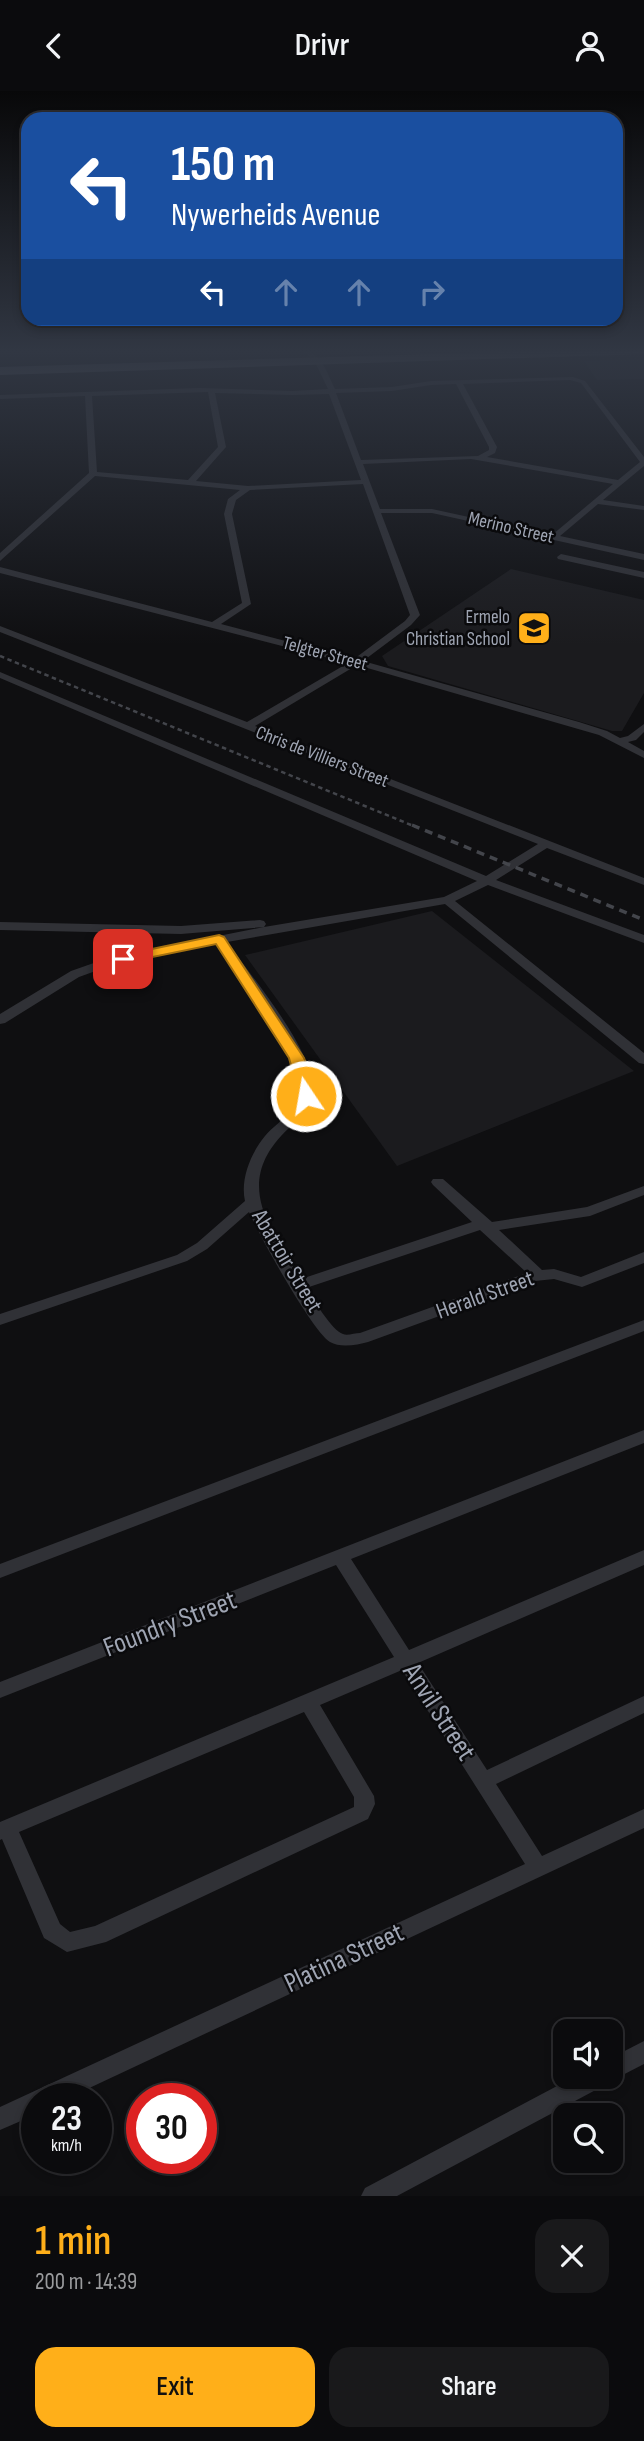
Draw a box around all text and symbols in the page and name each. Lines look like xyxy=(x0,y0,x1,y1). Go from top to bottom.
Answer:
text: Drivr xyxy=(295,26,349,65)
icon: back xyxy=(35,27,73,65)
icon: person xyxy=(571,27,609,65)
text: 150 m xyxy=(171,136,275,195)
icon: left xyxy=(56,140,147,231)
text: Nywerheids Avenue xyxy=(171,196,380,235)
icon: left xyxy=(194,273,232,311)
icon: ahead xyxy=(267,273,305,311)
icon: ahead xyxy=(340,273,378,311)
icon: right xyxy=(413,273,451,311)
street label: Merino Street xyxy=(466,507,556,549)
place label: Ermelo Christian School xyxy=(406,606,510,651)
school or university icon: Ermelo Christian School xyxy=(515,609,553,647)
street label: Telgter Street xyxy=(280,632,370,676)
street label: Chris de Villiers Street xyxy=(252,721,392,793)
pin xyxy=(93,929,153,989)
icon: arrive xyxy=(104,940,142,978)
position arrow xyxy=(269,1059,343,1133)
street label: Abattoir Street xyxy=(245,1204,329,1317)
street label: Herald Street xyxy=(432,1264,538,1326)
street label: Foundry Street xyxy=(99,1584,241,1664)
street label: Anvil Street xyxy=(395,1656,483,1767)
street label: Platina Street xyxy=(279,1916,409,2000)
map controls xyxy=(553,2019,623,2173)
button: sound xyxy=(553,2019,623,2089)
speed limit sign: 30 xyxy=(126,2083,217,2174)
text: 23 xyxy=(51,2098,82,2141)
button: search xyxy=(553,2103,623,2173)
text: km/h xyxy=(51,2135,82,2156)
text: 1 min xyxy=(35,2216,111,2267)
button: close xyxy=(535,2219,609,2293)
text: 200 m · 14:39 xyxy=(35,2268,137,2296)
button: Exit xyxy=(35,2347,315,2427)
button: Share xyxy=(329,2347,609,2427)

